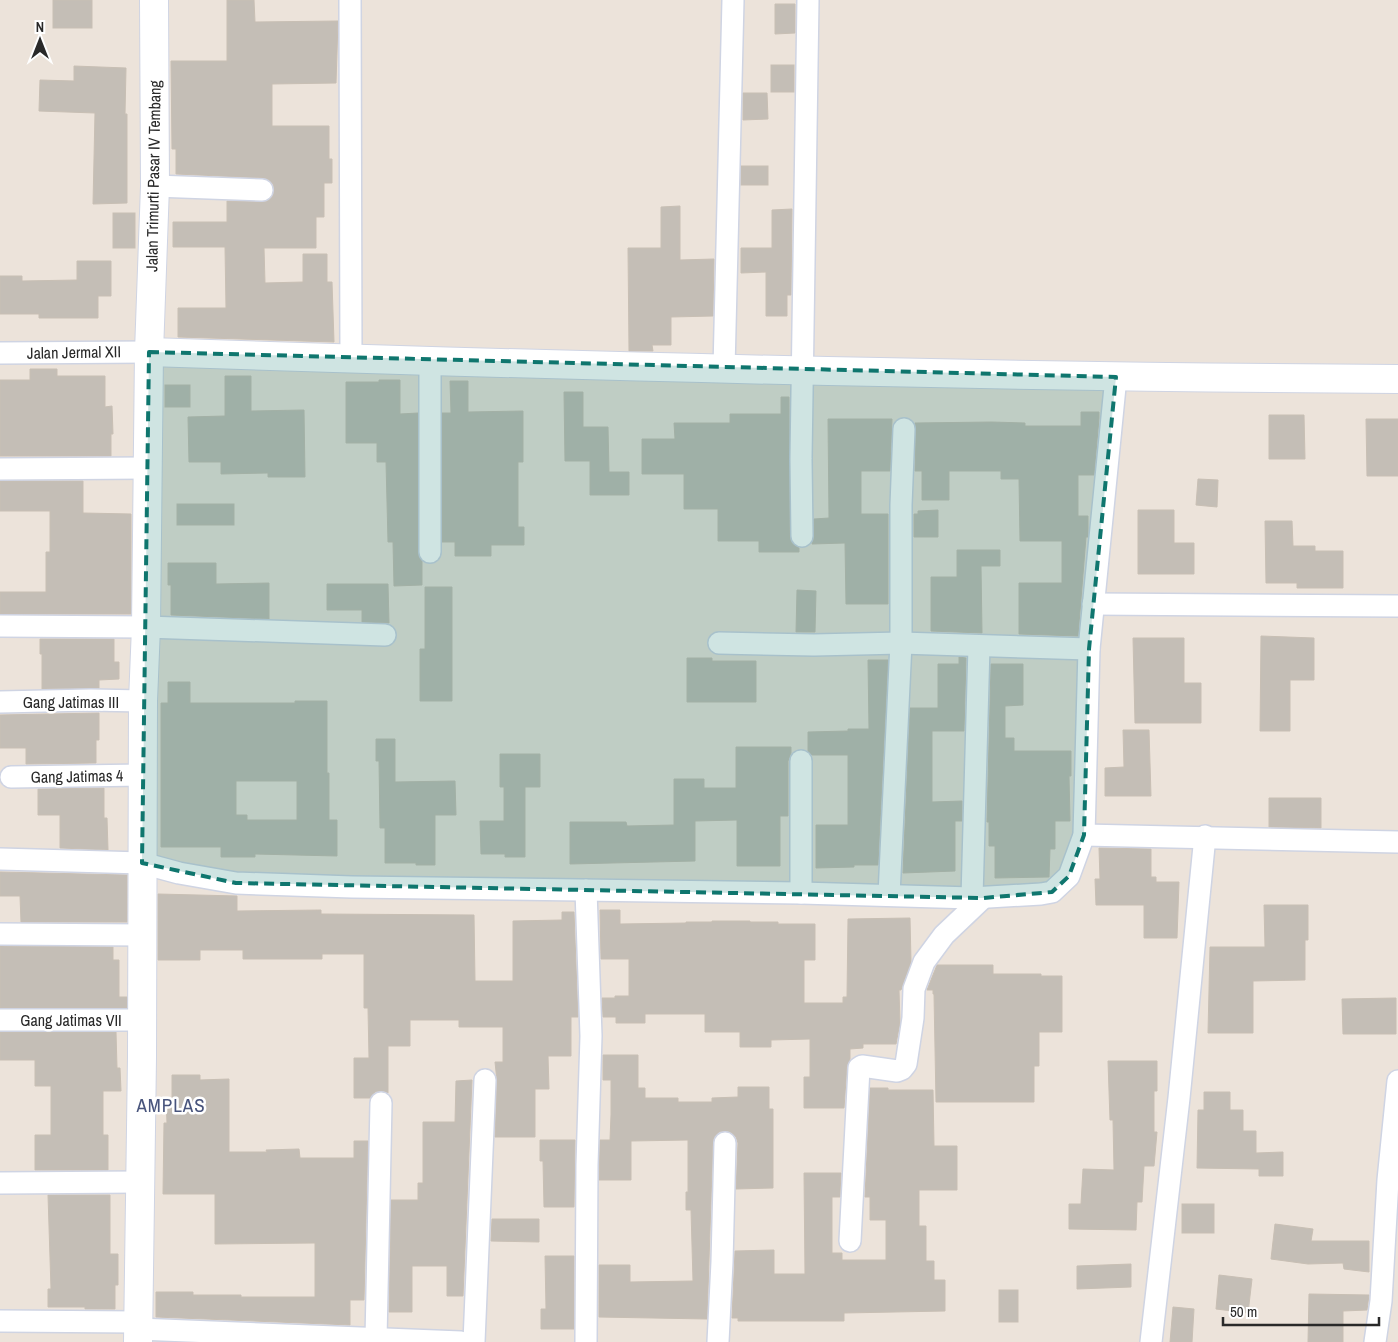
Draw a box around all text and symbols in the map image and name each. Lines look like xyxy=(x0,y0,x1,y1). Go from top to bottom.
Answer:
north arrow xyxy=(15,15,65,65)
text: N xyxy=(36,18,44,36)
street label: Jalan Trimurti Pasar IV Tembang xyxy=(140,79,166,272)
street label: Jalan Jermal XII xyxy=(27,340,121,364)
street label: Gang Jatimas III xyxy=(23,691,119,713)
street label: Gang Jatimas 4 xyxy=(31,764,123,788)
street label: Gang Jatimas VII xyxy=(20,1009,122,1031)
district label: AMPLAS xyxy=(135,1092,206,1118)
scale bar xyxy=(1223,1294,1379,1326)
text: 50 m xyxy=(1230,1301,1257,1322)

